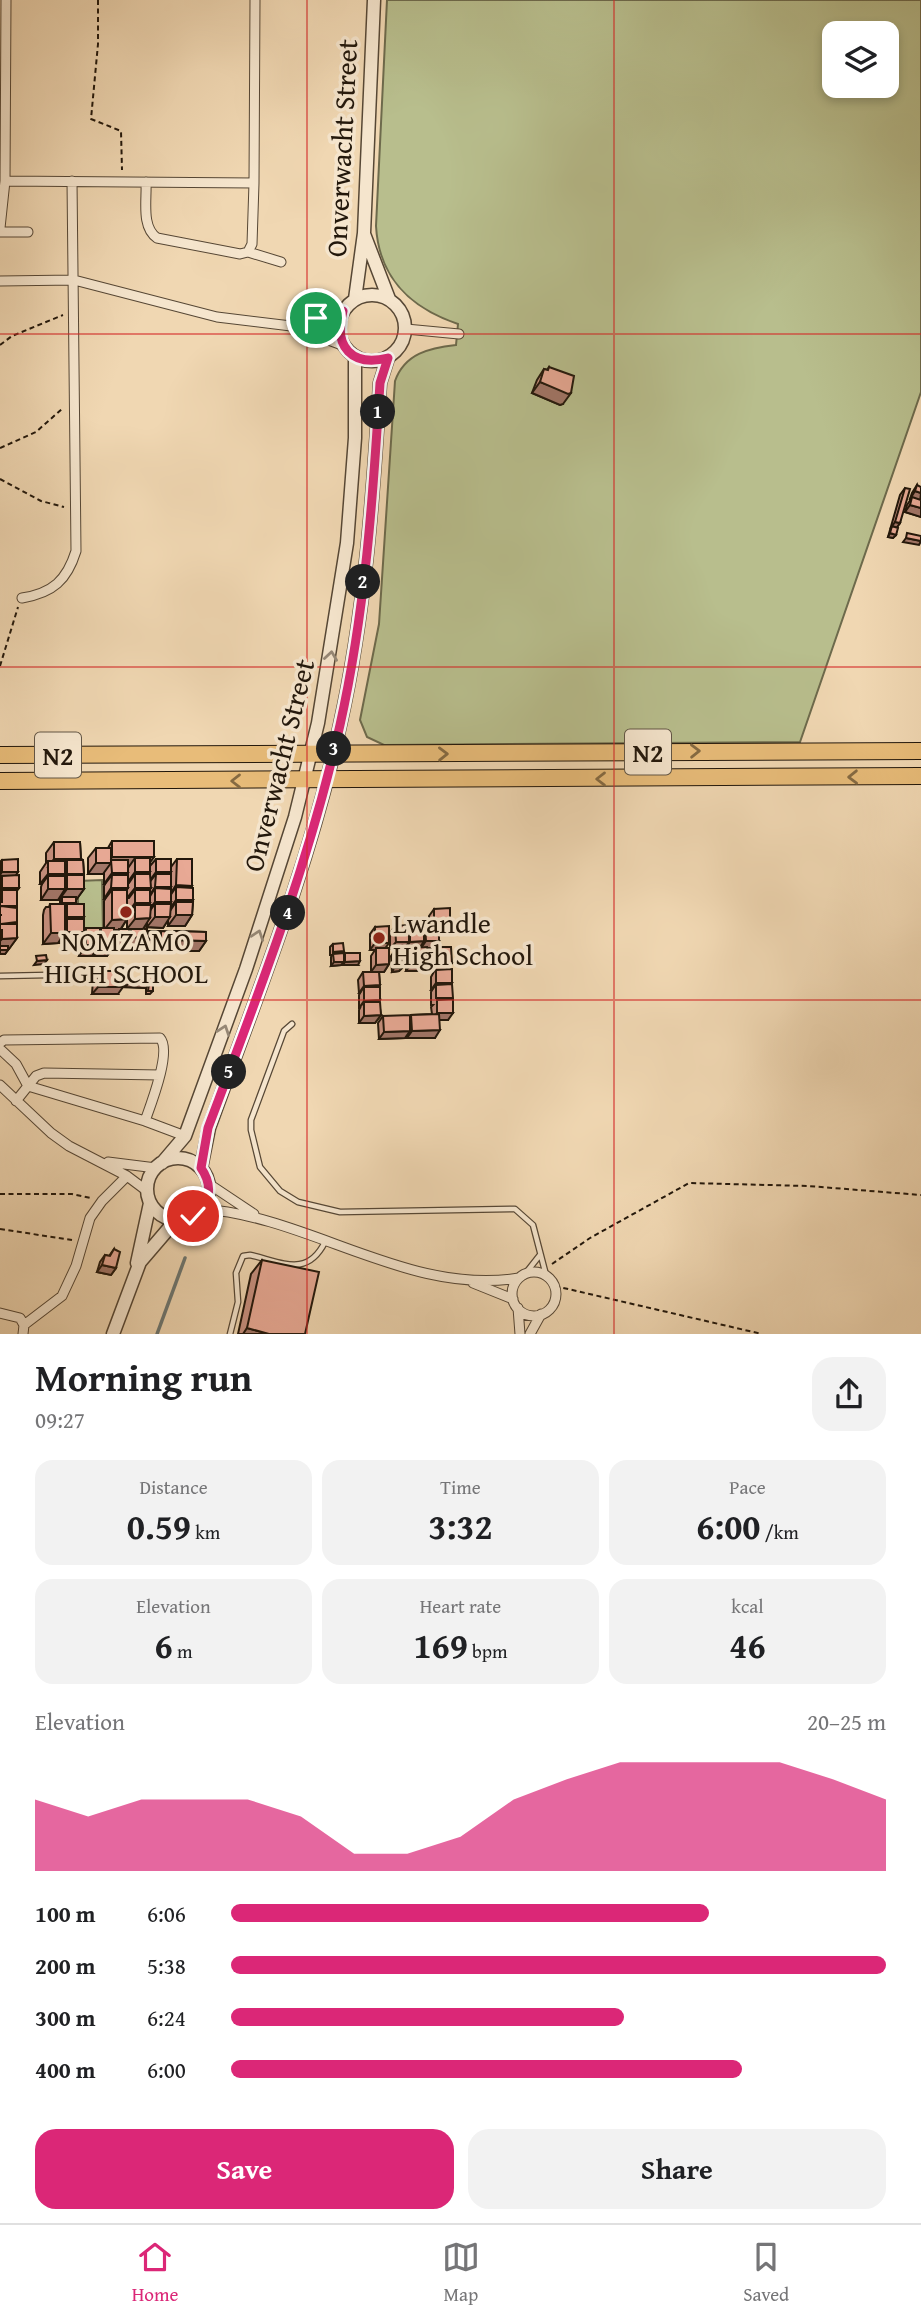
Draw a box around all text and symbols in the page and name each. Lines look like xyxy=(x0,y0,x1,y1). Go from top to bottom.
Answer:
map controls xyxy=(822,21,899,98)
button: layers xyxy=(822,21,899,98)
street label: Onverwacht Street xyxy=(315,38,367,258)
pin xyxy=(286,288,346,348)
icon: arrive xyxy=(297,299,335,337)
pin: 1 xyxy=(360,394,396,430)
text: 1 xyxy=(373,397,382,425)
pin: 2 xyxy=(346,564,380,600)
text: 2 xyxy=(358,567,367,595)
one-way arrow xyxy=(323,650,338,662)
street label: Onverwacht Street xyxy=(232,654,324,876)
road number: N2 xyxy=(625,730,671,774)
pin: 3 xyxy=(316,732,352,766)
road number: N2 xyxy=(35,733,81,778)
text: 3 xyxy=(329,734,338,762)
one-way arrow xyxy=(690,744,701,759)
one-way arrow xyxy=(439,746,449,762)
one-way arrow xyxy=(847,769,858,785)
one-way arrow xyxy=(595,771,606,787)
one-way arrow xyxy=(230,773,241,789)
pin: 4 xyxy=(270,895,306,930)
text: 4 xyxy=(283,898,292,926)
place label: Lwandle High School xyxy=(393,902,533,975)
marker: NOMZAMO HIGH SCHOOL xyxy=(118,904,134,920)
place label: NOMZAMO HIGH SCHOOL xyxy=(44,920,208,993)
one-way arrow xyxy=(250,929,264,941)
marker: Lwandle High School xyxy=(371,930,387,946)
one-way arrow xyxy=(216,1024,230,1036)
pin: 5 xyxy=(212,1054,246,1090)
text: 5 xyxy=(224,1057,233,1085)
pin xyxy=(163,1186,223,1246)
icon: check xyxy=(174,1197,212,1235)
text: Morning run xyxy=(35,1349,252,1405)
button: share xyxy=(812,1357,886,1431)
text: 09:27 xyxy=(35,1403,85,1436)
text: Distance xyxy=(139,1473,208,1501)
text: Time xyxy=(440,1473,481,1501)
text: Pace xyxy=(729,1473,766,1501)
text: 0.59 xyxy=(127,1501,191,1552)
text: 3:32 xyxy=(428,1501,493,1552)
text: 6:00 xyxy=(696,1501,760,1552)
text: km xyxy=(191,1518,220,1546)
text: /km xyxy=(760,1518,799,1546)
text: Elevation xyxy=(136,1592,211,1620)
text: Heart rate xyxy=(420,1592,501,1620)
text: kcal xyxy=(731,1592,764,1620)
text: 6 xyxy=(155,1620,173,1671)
text: 169 xyxy=(413,1620,468,1671)
text: 46 xyxy=(729,1620,766,1671)
text: m xyxy=(173,1637,192,1665)
text: bpm xyxy=(468,1637,508,1665)
text: Elevation xyxy=(35,1705,125,1738)
text: 20–25 m xyxy=(807,1705,886,1738)
text: 100 m xyxy=(35,1897,96,1930)
text: 6:06 xyxy=(147,1897,186,1930)
text: 200 m xyxy=(35,1949,96,1982)
text: 5:38 xyxy=(147,1949,186,1982)
text: 300 m xyxy=(35,2001,96,2034)
text: 6:24 xyxy=(147,2001,186,2034)
text: 400 m xyxy=(35,2053,96,2086)
text: 6:00 xyxy=(147,2053,186,2086)
button: Save xyxy=(35,2129,454,2209)
button: Share xyxy=(468,2129,886,2209)
tab: Home xyxy=(132,2238,178,2308)
tab: Map xyxy=(442,2238,480,2308)
tab: Saved xyxy=(743,2238,789,2308)

